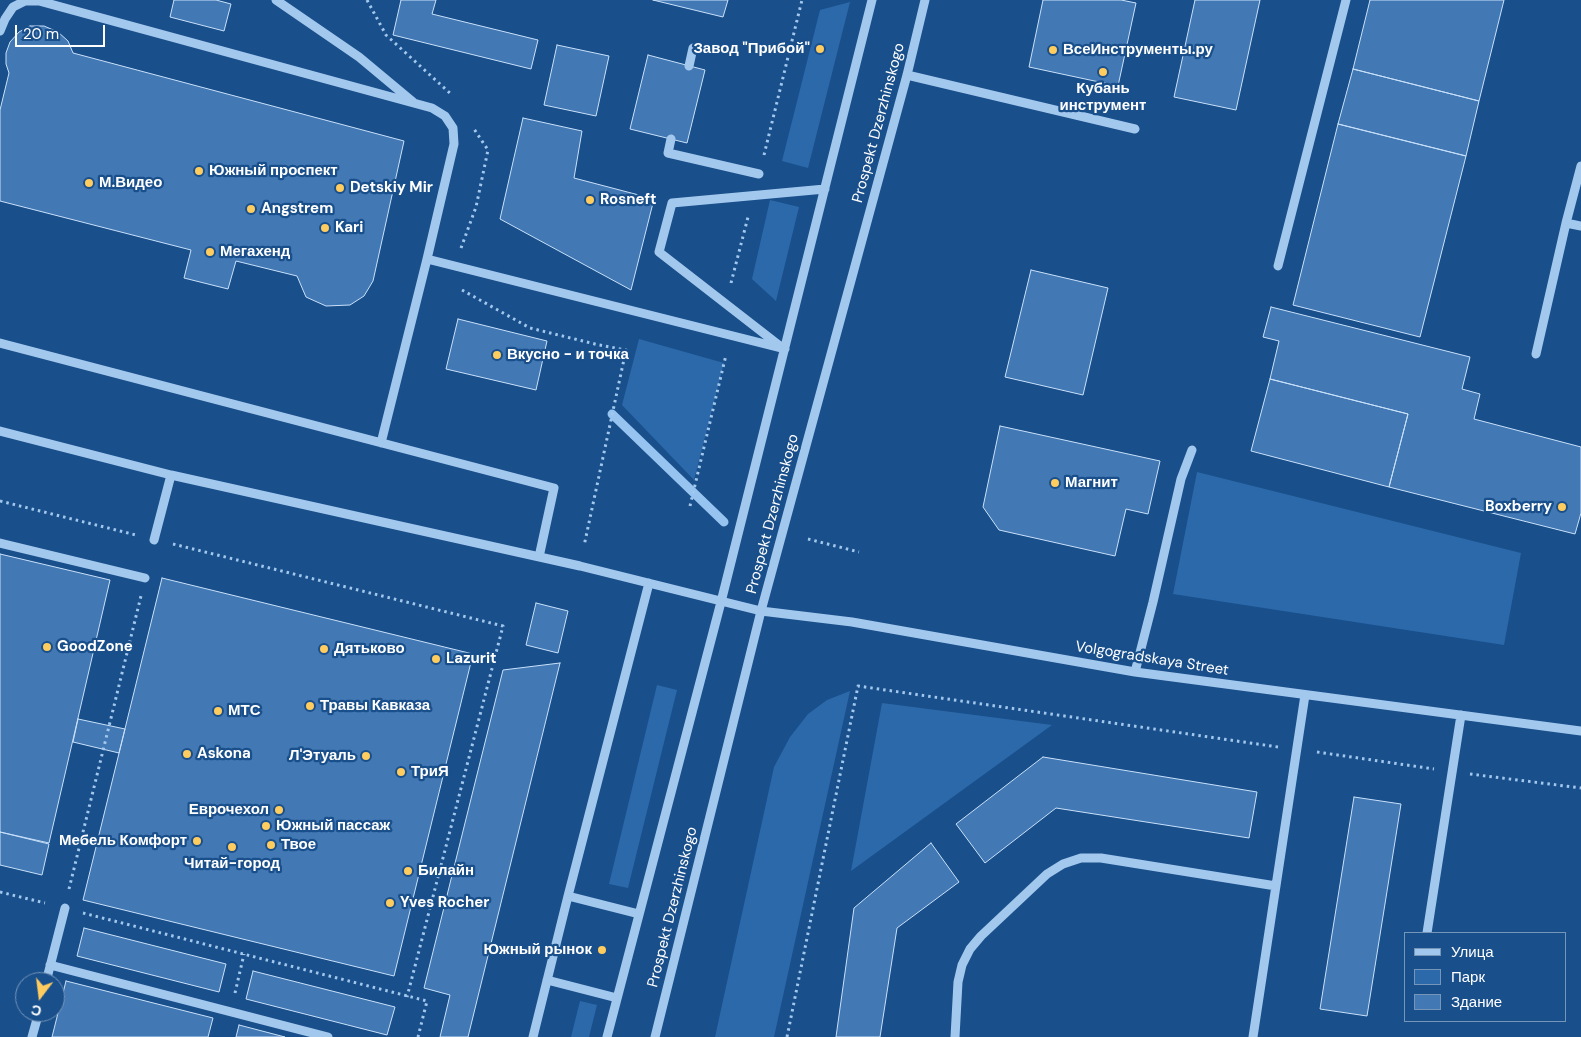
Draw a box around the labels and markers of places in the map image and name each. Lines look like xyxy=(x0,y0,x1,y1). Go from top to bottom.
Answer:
place label: Завод "Прибой" xyxy=(693,40,810,58)
place label: ВсеИнструменты.ру xyxy=(1063,41,1213,59)
marker: Завод "Прибой" xyxy=(814,43,826,55)
marker: ВсеИнструменты.ру xyxy=(1047,44,1059,56)
marker: Кубань инструмент xyxy=(1097,66,1109,78)
place label: Кубань инструмент xyxy=(1060,80,1146,115)
place label: Южный проспект xyxy=(209,162,338,180)
marker: Южный проспект xyxy=(193,165,205,177)
place label: М.Видео xyxy=(99,174,162,192)
marker: М.Видео xyxy=(83,177,95,189)
place label: Detskiy Mir xyxy=(350,179,433,197)
marker: Detskiy Mir xyxy=(334,182,346,194)
place label: Rosneft xyxy=(600,191,656,209)
marker: Rosneft xyxy=(584,194,596,206)
place label: Angstrem xyxy=(261,200,333,218)
marker: Angstrem xyxy=(245,203,257,215)
place label: Kari xyxy=(335,219,363,237)
marker: Kari xyxy=(319,222,331,234)
place label: Мегахенд xyxy=(220,243,290,261)
marker: Мегахенд xyxy=(204,246,216,258)
place label: Вкусно - и точка xyxy=(507,346,629,364)
marker: Вкусно - и точка xyxy=(491,349,503,361)
place label: Магнит xyxy=(1065,474,1118,492)
marker: Магнит xyxy=(1049,477,1061,489)
place label: Boxberry xyxy=(1485,498,1552,516)
marker: Boxberry xyxy=(1556,501,1568,513)
place label: GoodZone xyxy=(57,638,133,656)
place label: Дятьково xyxy=(334,640,405,658)
marker: GoodZone xyxy=(41,641,53,653)
marker: Дятьково xyxy=(318,643,330,655)
place label: Lazurit xyxy=(446,650,496,668)
marker: Lazurit xyxy=(430,653,442,665)
place label: Травы Кавказа xyxy=(320,697,430,715)
marker: Травы Кавказа xyxy=(304,700,316,712)
place label: МТС xyxy=(228,702,260,720)
marker: МТС xyxy=(212,705,224,717)
place label: Askona xyxy=(197,745,251,763)
place label: Л'Этуаль xyxy=(289,747,356,765)
marker: Askona xyxy=(181,748,193,760)
marker: Л'Этуаль xyxy=(360,750,372,762)
place label: ТриЯ xyxy=(411,763,449,781)
marker: ТриЯ xyxy=(395,766,407,778)
place label: Еврочехол xyxy=(189,801,269,819)
marker: Еврочехол xyxy=(273,804,285,816)
place label: Южный пассаж xyxy=(276,817,390,835)
marker: Южный пассаж xyxy=(260,820,272,832)
place label: Мебель Комфорт xyxy=(59,832,187,850)
marker: Мебель Комфорт xyxy=(191,835,203,847)
place label: Твое xyxy=(281,836,316,854)
marker: Твое xyxy=(265,839,277,851)
marker: Читай-город xyxy=(226,841,238,853)
place label: Читай-город xyxy=(184,855,280,873)
place label: Билайн xyxy=(418,862,474,880)
marker: Билайн xyxy=(402,865,414,877)
place label: Yves Rocher xyxy=(400,894,489,912)
marker: Yves Rocher xyxy=(384,897,396,909)
place label: Южный рынок xyxy=(483,941,592,959)
marker: Южный рынок xyxy=(596,944,608,956)

